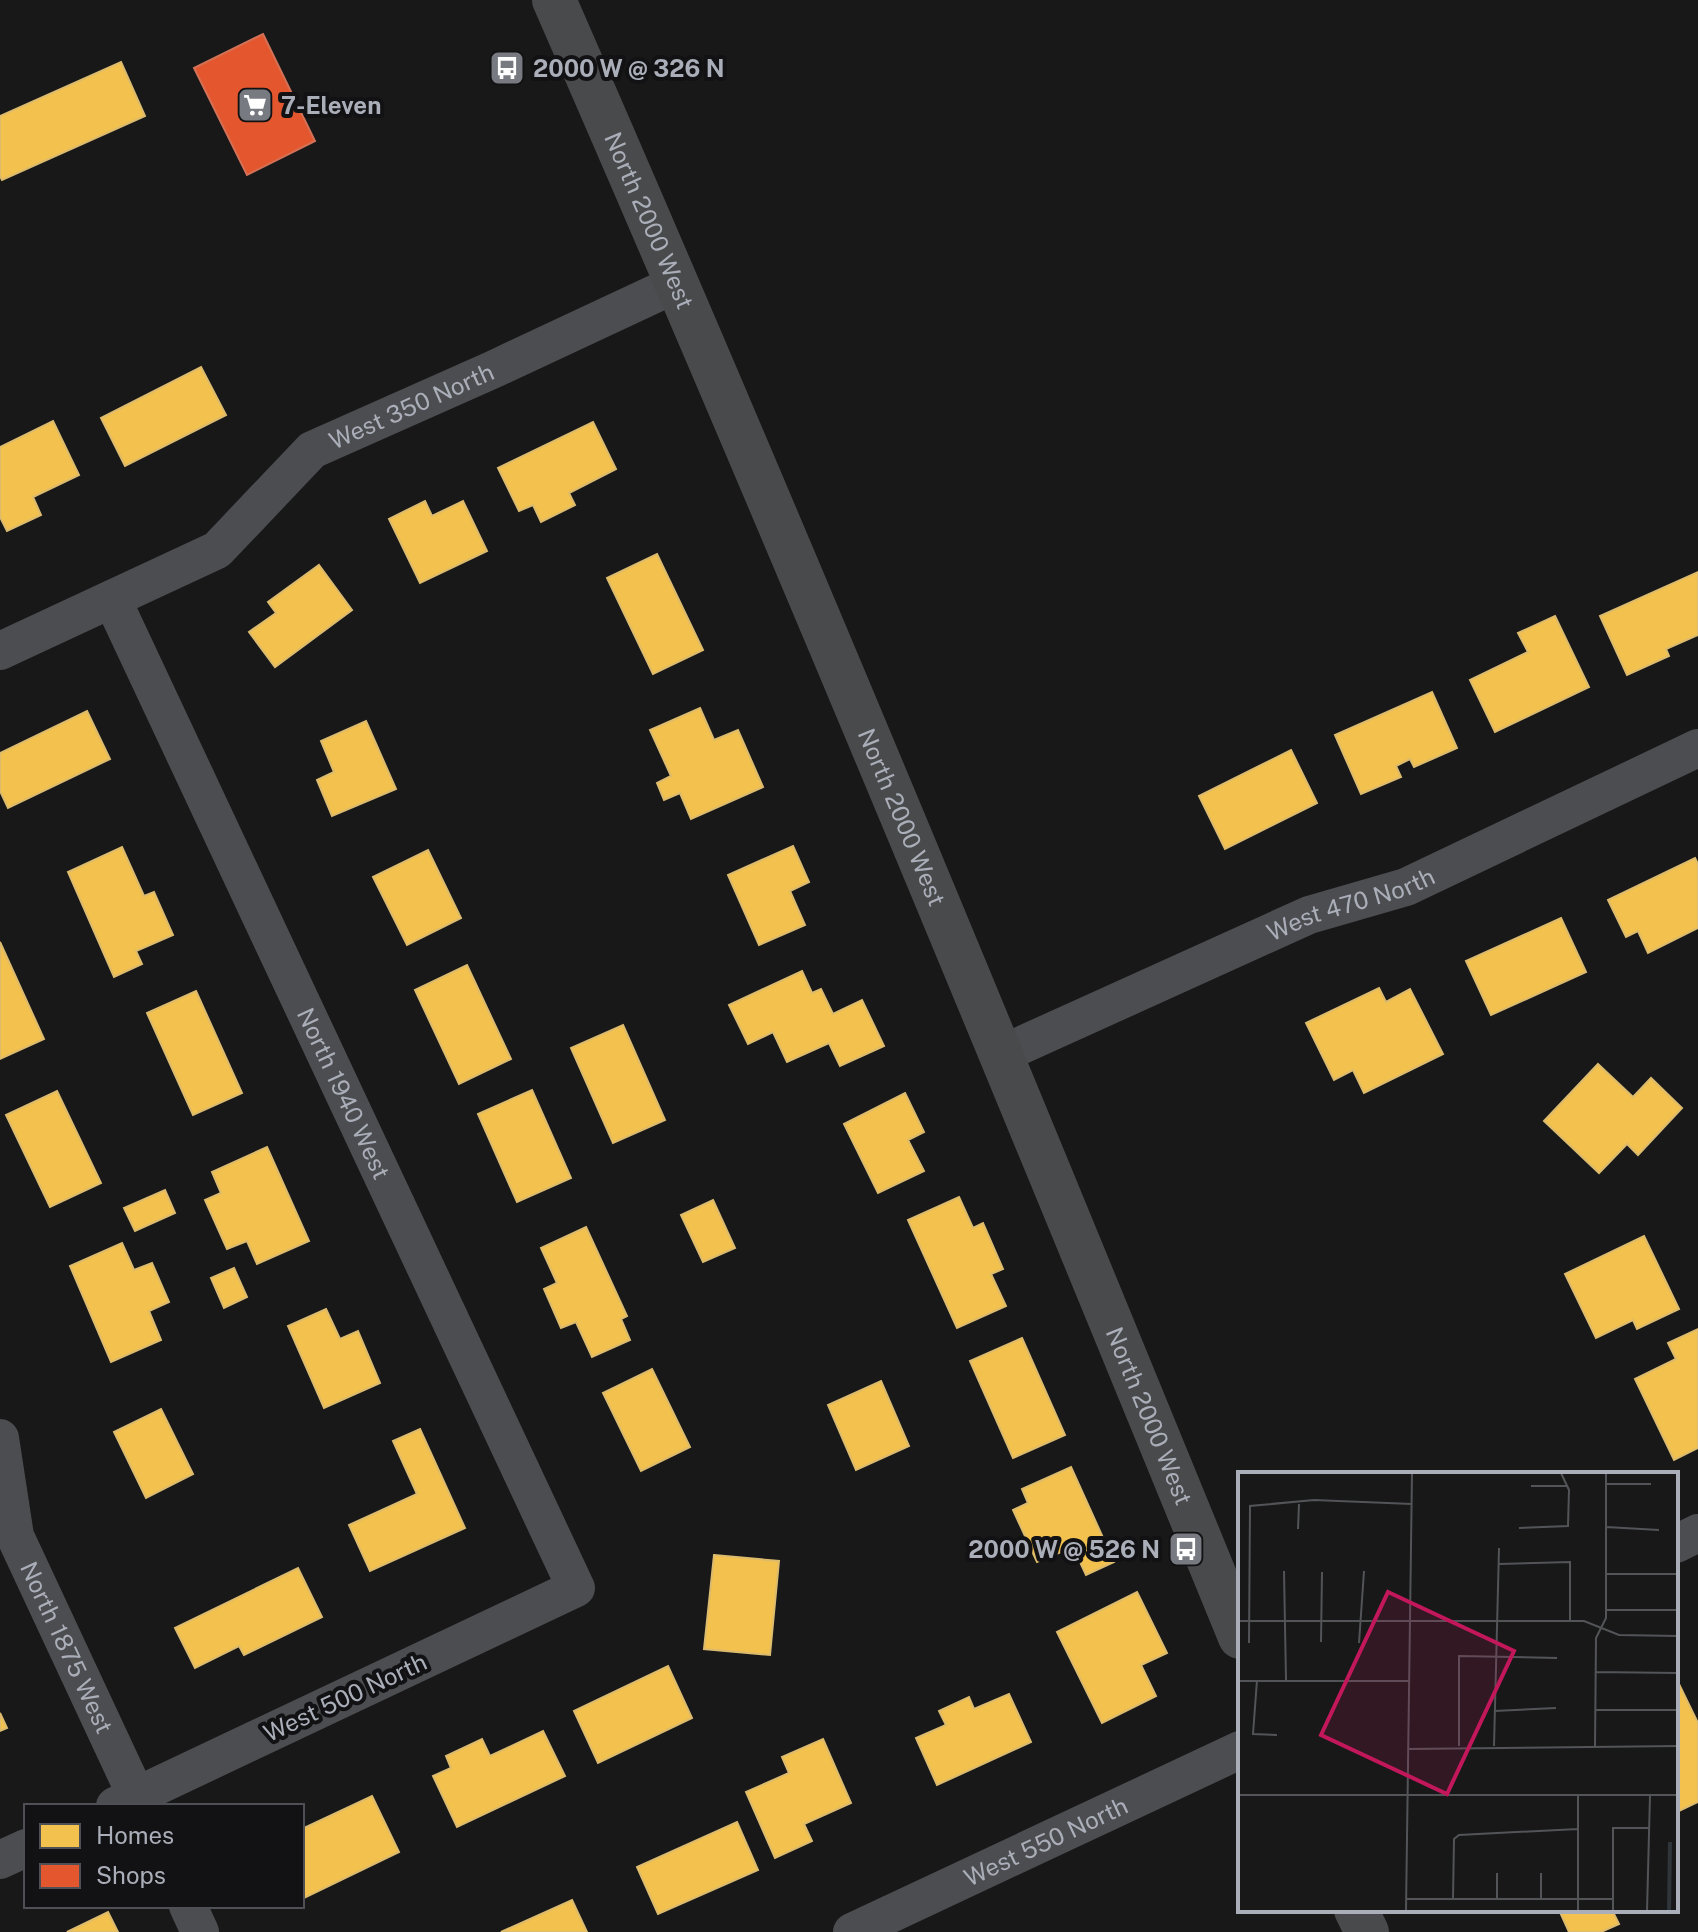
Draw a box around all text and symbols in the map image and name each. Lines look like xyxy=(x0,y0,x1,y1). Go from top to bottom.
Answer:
bus stop icon: 2000 W @ 326 N xyxy=(488,49,526,87)
place label: 2000 W @ 326 N xyxy=(533,54,724,82)
supermarket icon: 7-Eleven xyxy=(236,86,274,124)
place label: 7-Eleven xyxy=(281,91,381,119)
street label: North 2000 West xyxy=(599,128,700,313)
street label: West 350 North xyxy=(325,357,498,455)
street label: North 2000 West xyxy=(853,724,951,910)
street label: West 470 North xyxy=(1262,862,1439,946)
street label: North 1940 West xyxy=(292,1003,396,1183)
street label: North 2000 West xyxy=(1101,1323,1198,1509)
inset map xyxy=(1238,1472,1678,1912)
bus stop icon: 2000 W @ 526 N xyxy=(1167,1530,1205,1568)
place label: 2000 W @ 526 N xyxy=(968,1535,1160,1563)
street label: North 1875 West xyxy=(15,1557,119,1738)
street label: West 500 North xyxy=(259,1647,431,1747)
street label: West 550 North xyxy=(959,1791,1132,1891)
legend xyxy=(24,1804,304,1908)
text: Homes xyxy=(96,1821,174,1849)
text: Shops xyxy=(96,1861,166,1889)

